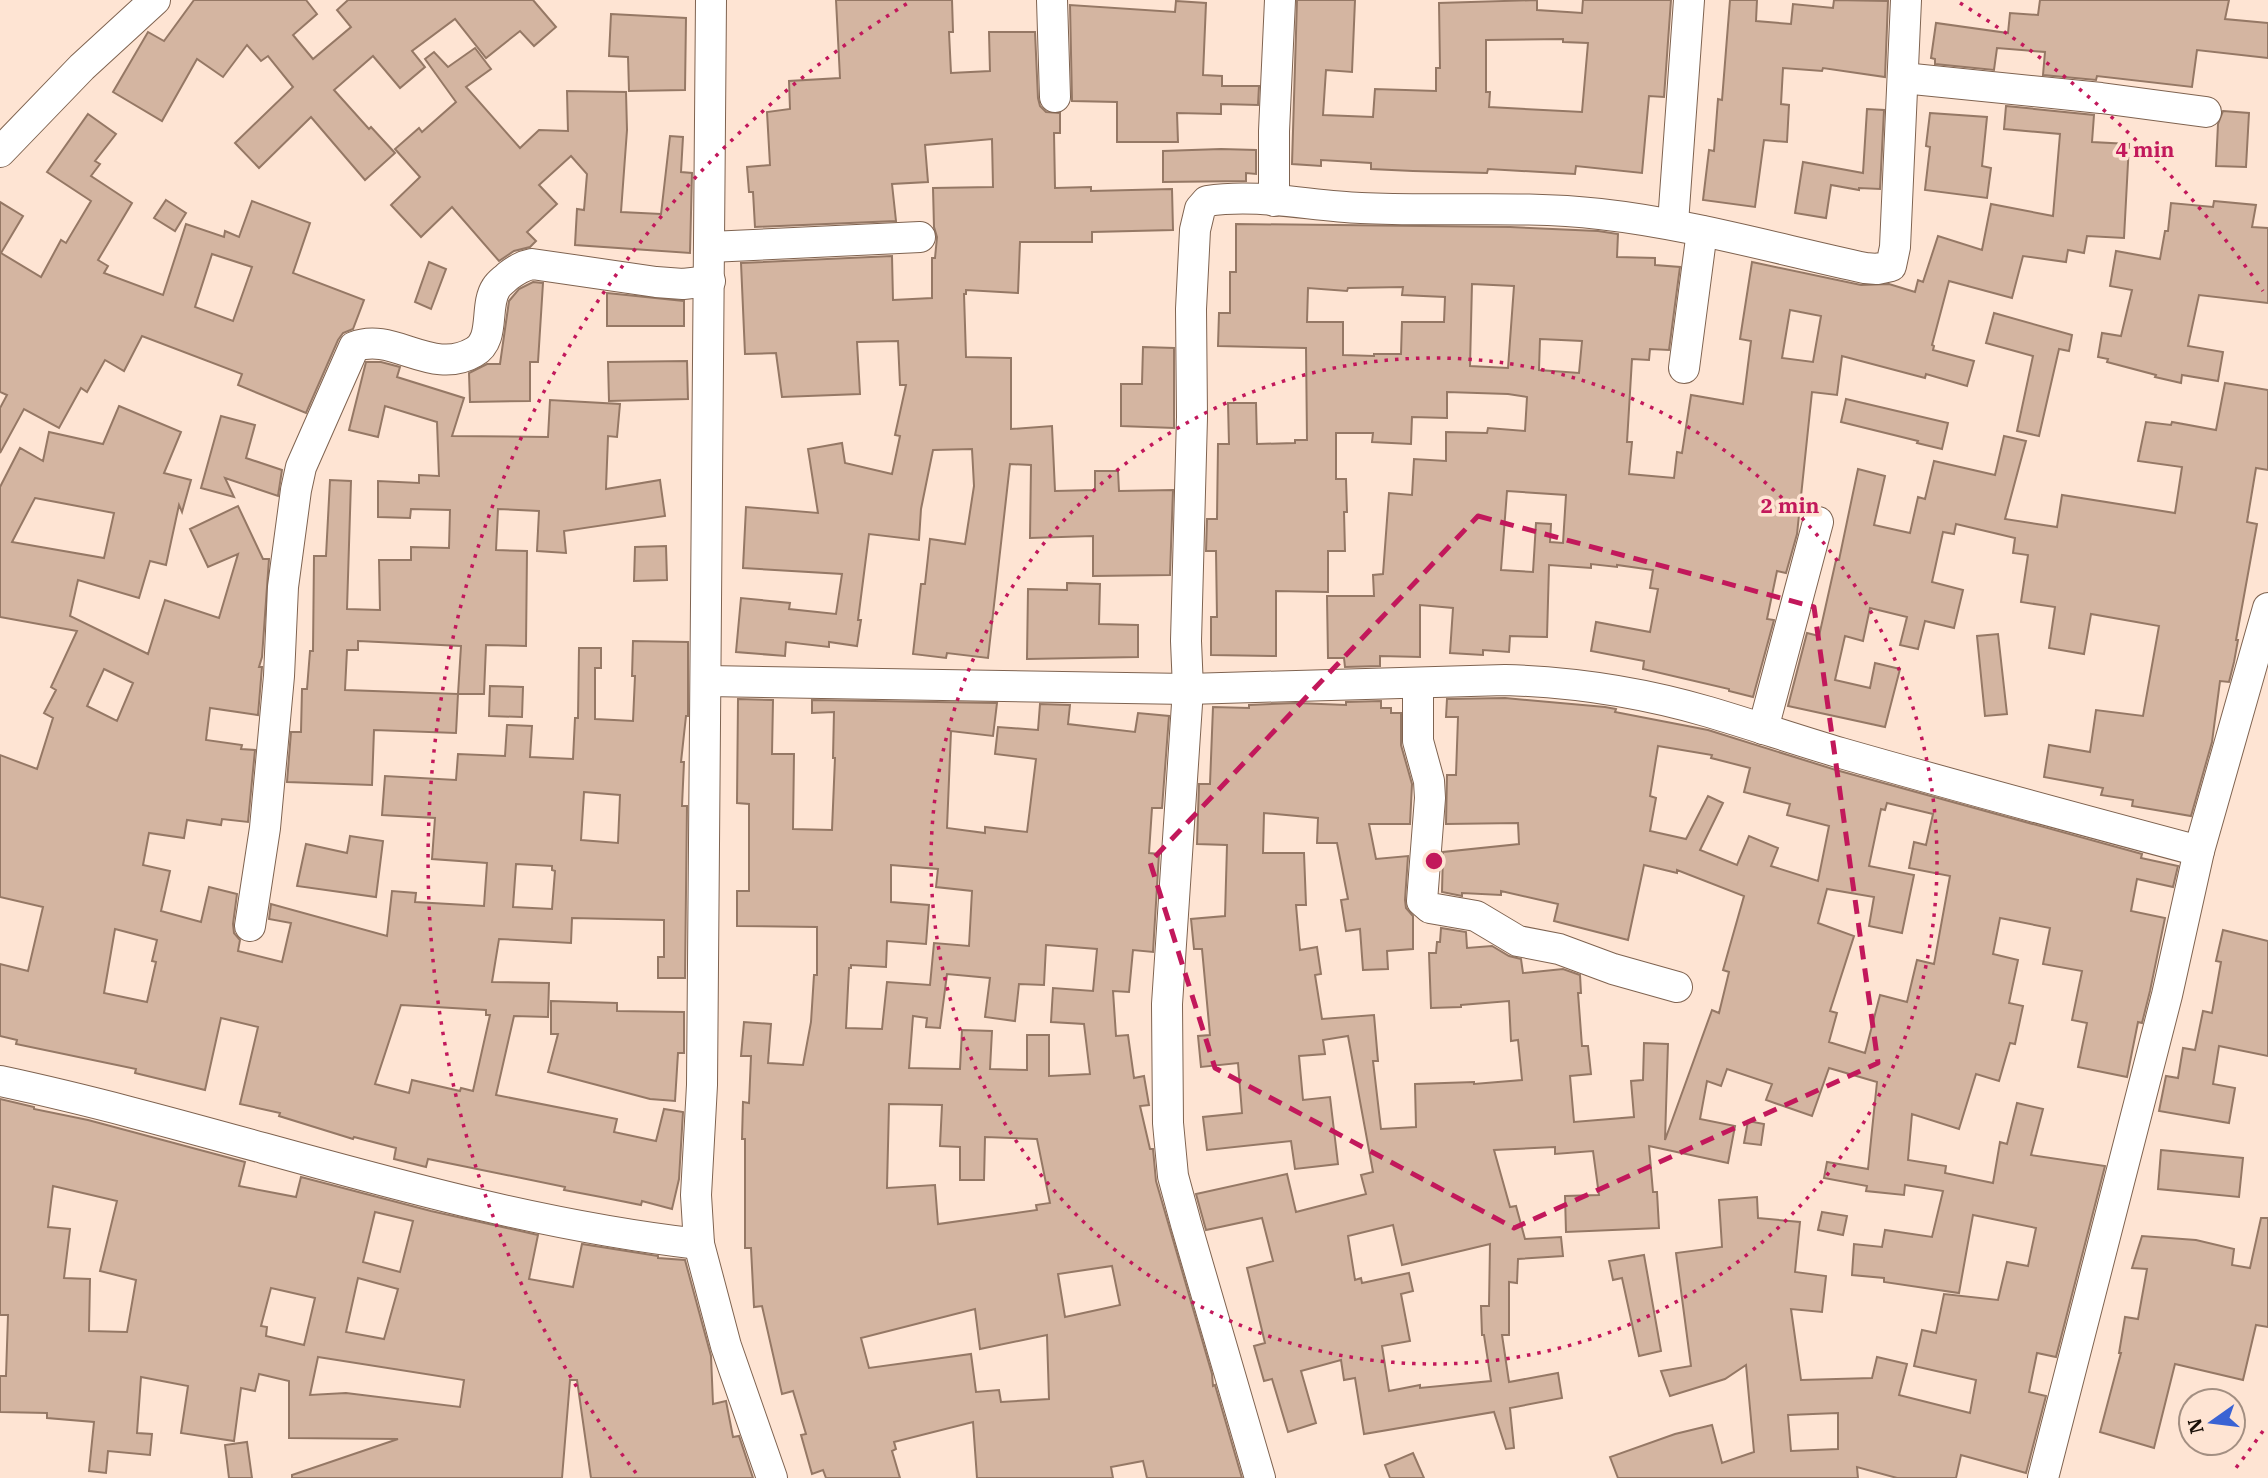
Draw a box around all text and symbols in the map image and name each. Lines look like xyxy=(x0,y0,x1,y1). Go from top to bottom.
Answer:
text: 4 min xyxy=(2116,135,2174,163)
text: 2 min xyxy=(1761,491,1819,519)
centre of rings xyxy=(1422,849,1446,873)
north arrow xyxy=(2177,1387,2247,1457)
text: N xyxy=(2182,1416,2209,1436)

